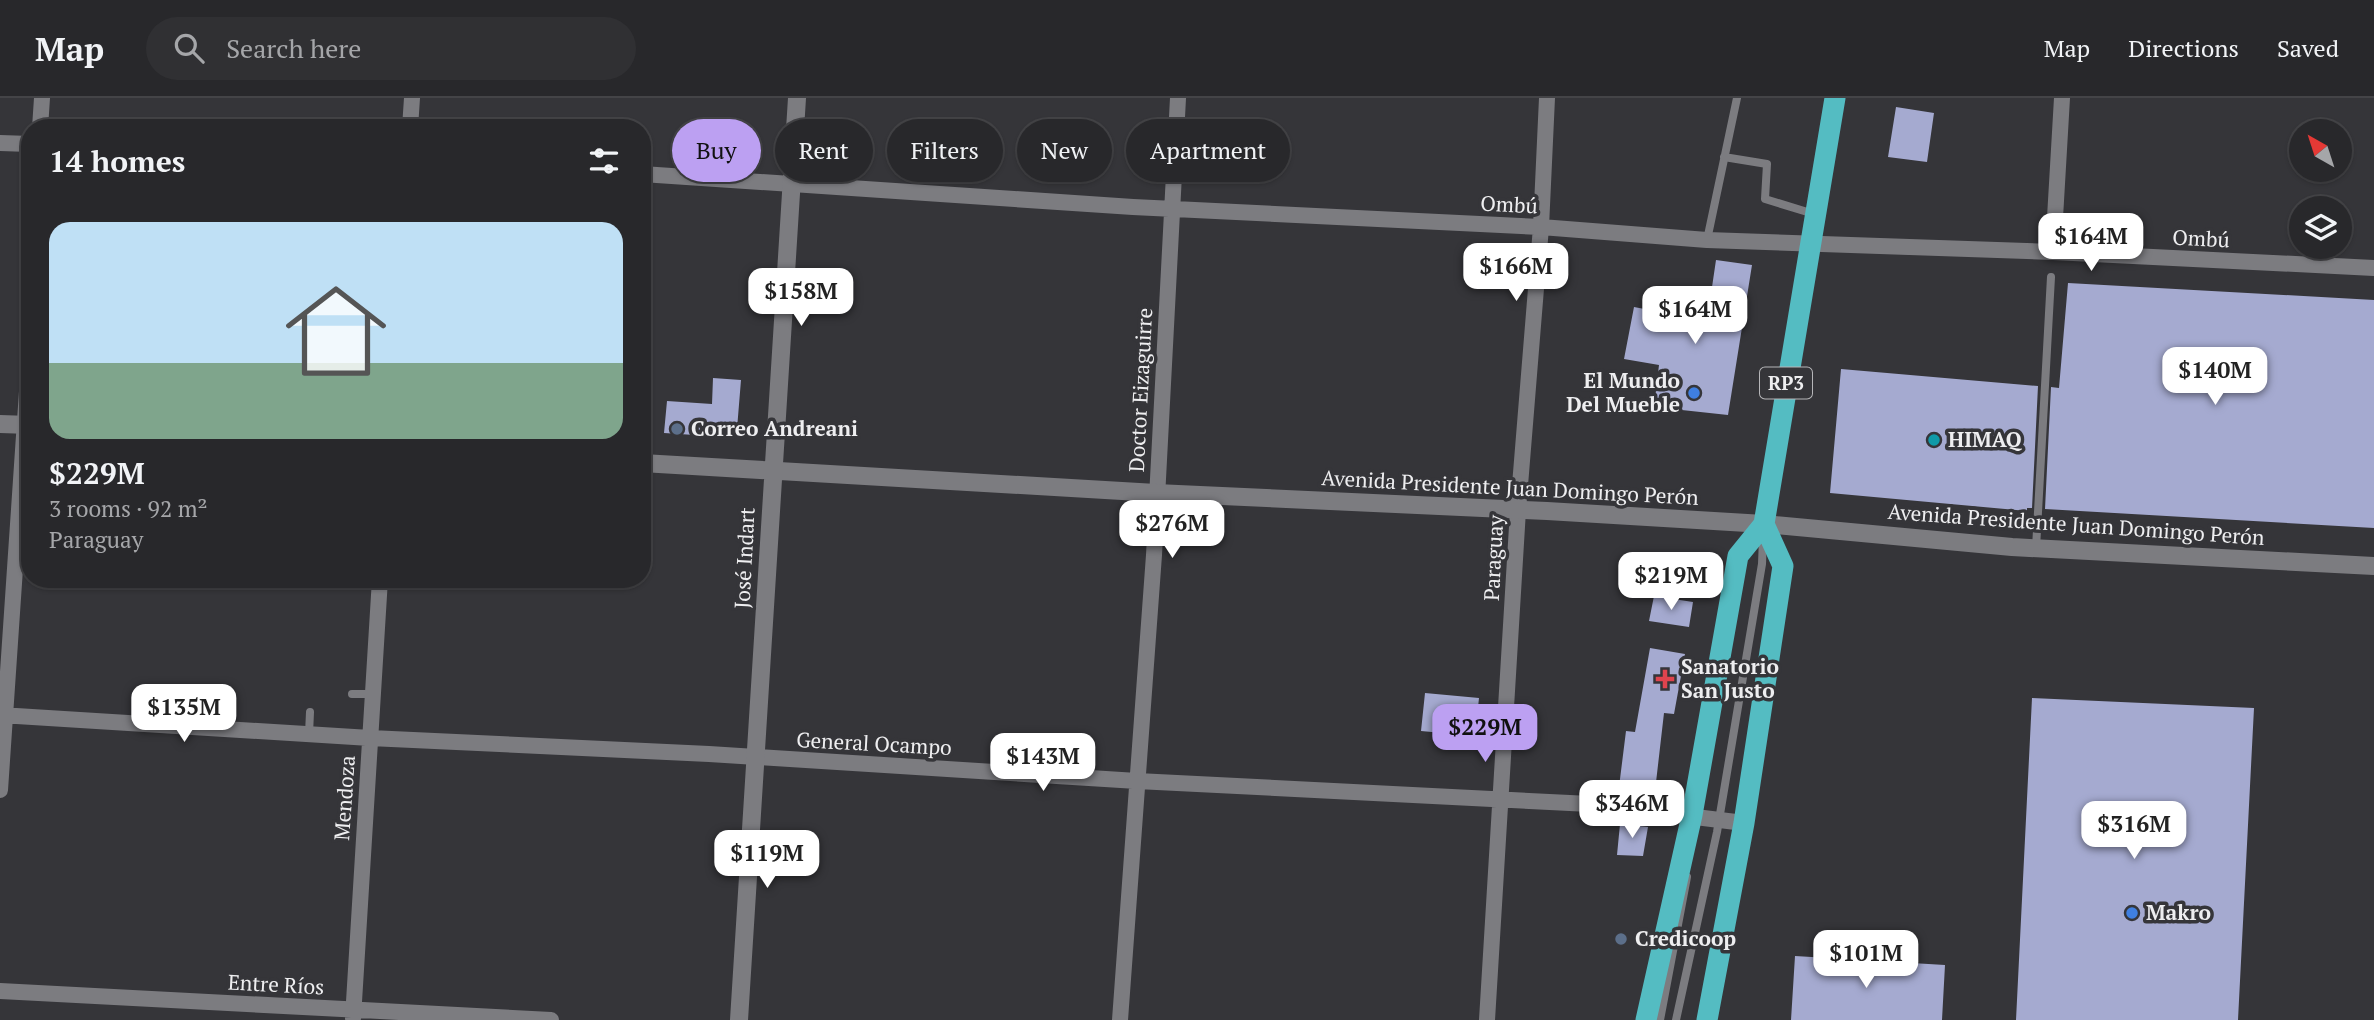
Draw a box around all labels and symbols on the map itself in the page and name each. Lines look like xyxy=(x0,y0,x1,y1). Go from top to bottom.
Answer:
north arrow xyxy=(2289,119,2352,182)
street label: Ombú xyxy=(1480,189,1538,219)
pin: $164M xyxy=(2042,214,2140,273)
street label: Ombú xyxy=(2172,223,2230,253)
pin: $166M xyxy=(1467,244,1565,303)
pin: $158M xyxy=(752,268,850,328)
pin: $164M xyxy=(1646,286,1744,346)
street label: Doctor Eizaguirre xyxy=(1122,307,1158,473)
pin: $140M xyxy=(2166,348,2264,407)
place label: El Mundo Del Mueble xyxy=(1566,366,1680,418)
road number: RP3 xyxy=(1760,368,1812,398)
marker: El Mundo Del Mueble xyxy=(1686,385,1702,401)
place label: Correo Andreani xyxy=(691,414,858,442)
marker: Correo Andreani xyxy=(669,421,685,437)
place label: HIMAQ xyxy=(1948,425,2023,453)
marker: HIMAQ xyxy=(1926,432,1942,448)
street label: Avenida Presidente Juan Domingo Perón xyxy=(1321,463,1700,511)
street label: Avenida Presidente Juan Domingo Perón xyxy=(1887,497,2266,551)
pin: $276M xyxy=(1123,500,1221,560)
street label: José Indart xyxy=(727,506,761,609)
street label: Paraguay xyxy=(1477,514,1509,602)
pin: $219M xyxy=(1622,552,1720,612)
place label: Sanatorio San Justo xyxy=(1681,652,1779,704)
marker: Sanatorio San Justo xyxy=(1655,669,1675,689)
pin: $135M xyxy=(135,684,233,744)
pin: $229M xyxy=(1436,704,1534,764)
street label: General Ocampo xyxy=(796,725,953,761)
pin: $143M xyxy=(994,734,1092,793)
street label: Mendoza xyxy=(327,754,361,841)
pin: $346M xyxy=(1583,780,1681,840)
pin: $316M xyxy=(2085,802,2183,861)
pin: $119M xyxy=(718,830,816,890)
place label: Makro xyxy=(2146,898,2211,926)
marker: Makro xyxy=(2124,905,2140,921)
place label: Credicoop xyxy=(1635,924,1736,952)
pin: $101M xyxy=(1817,930,1915,990)
marker: Credicoop xyxy=(1613,931,1629,947)
street label: Entre Ríos xyxy=(227,967,325,1001)

